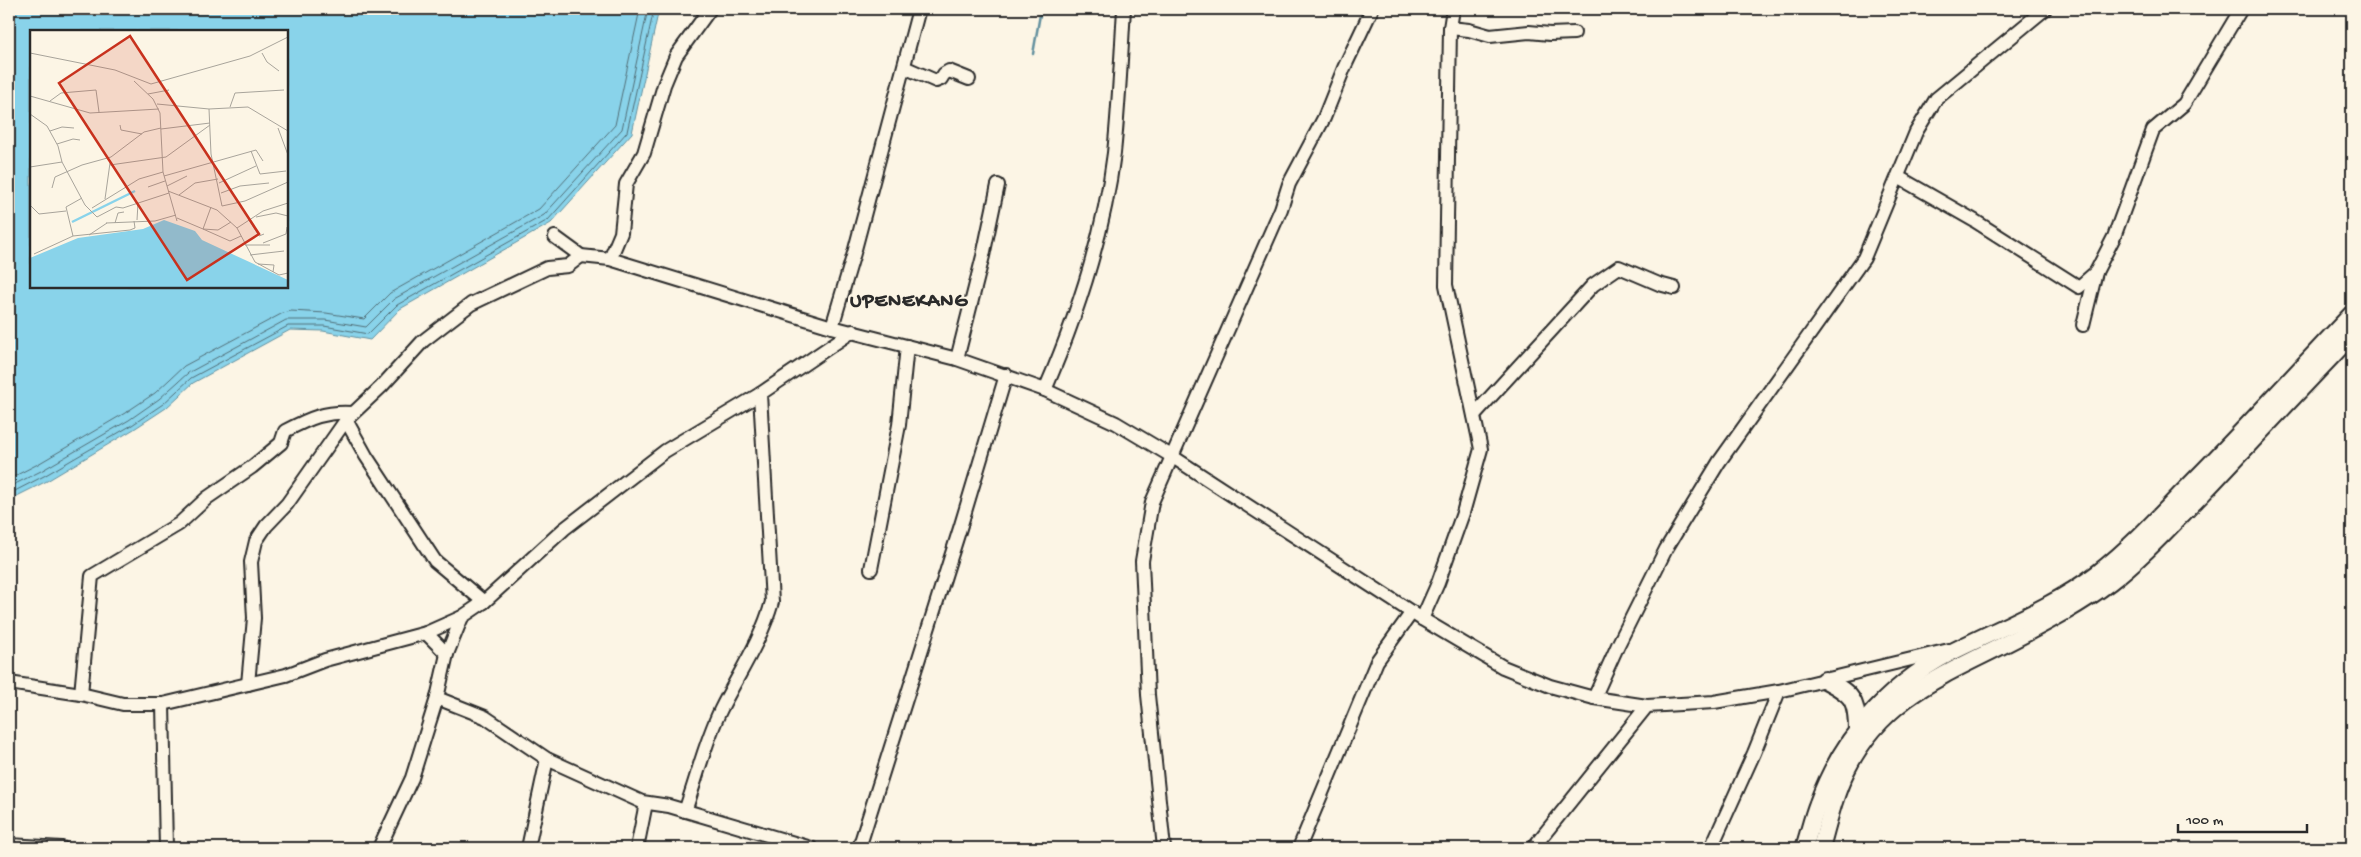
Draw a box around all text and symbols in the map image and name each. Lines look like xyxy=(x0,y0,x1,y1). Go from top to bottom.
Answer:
inset map xyxy=(30,30,288,288)
district label: UPENEKANG xyxy=(850,291,968,314)
scale bar xyxy=(2178,802,2307,834)
text: 100 m xyxy=(2185,812,2224,830)

